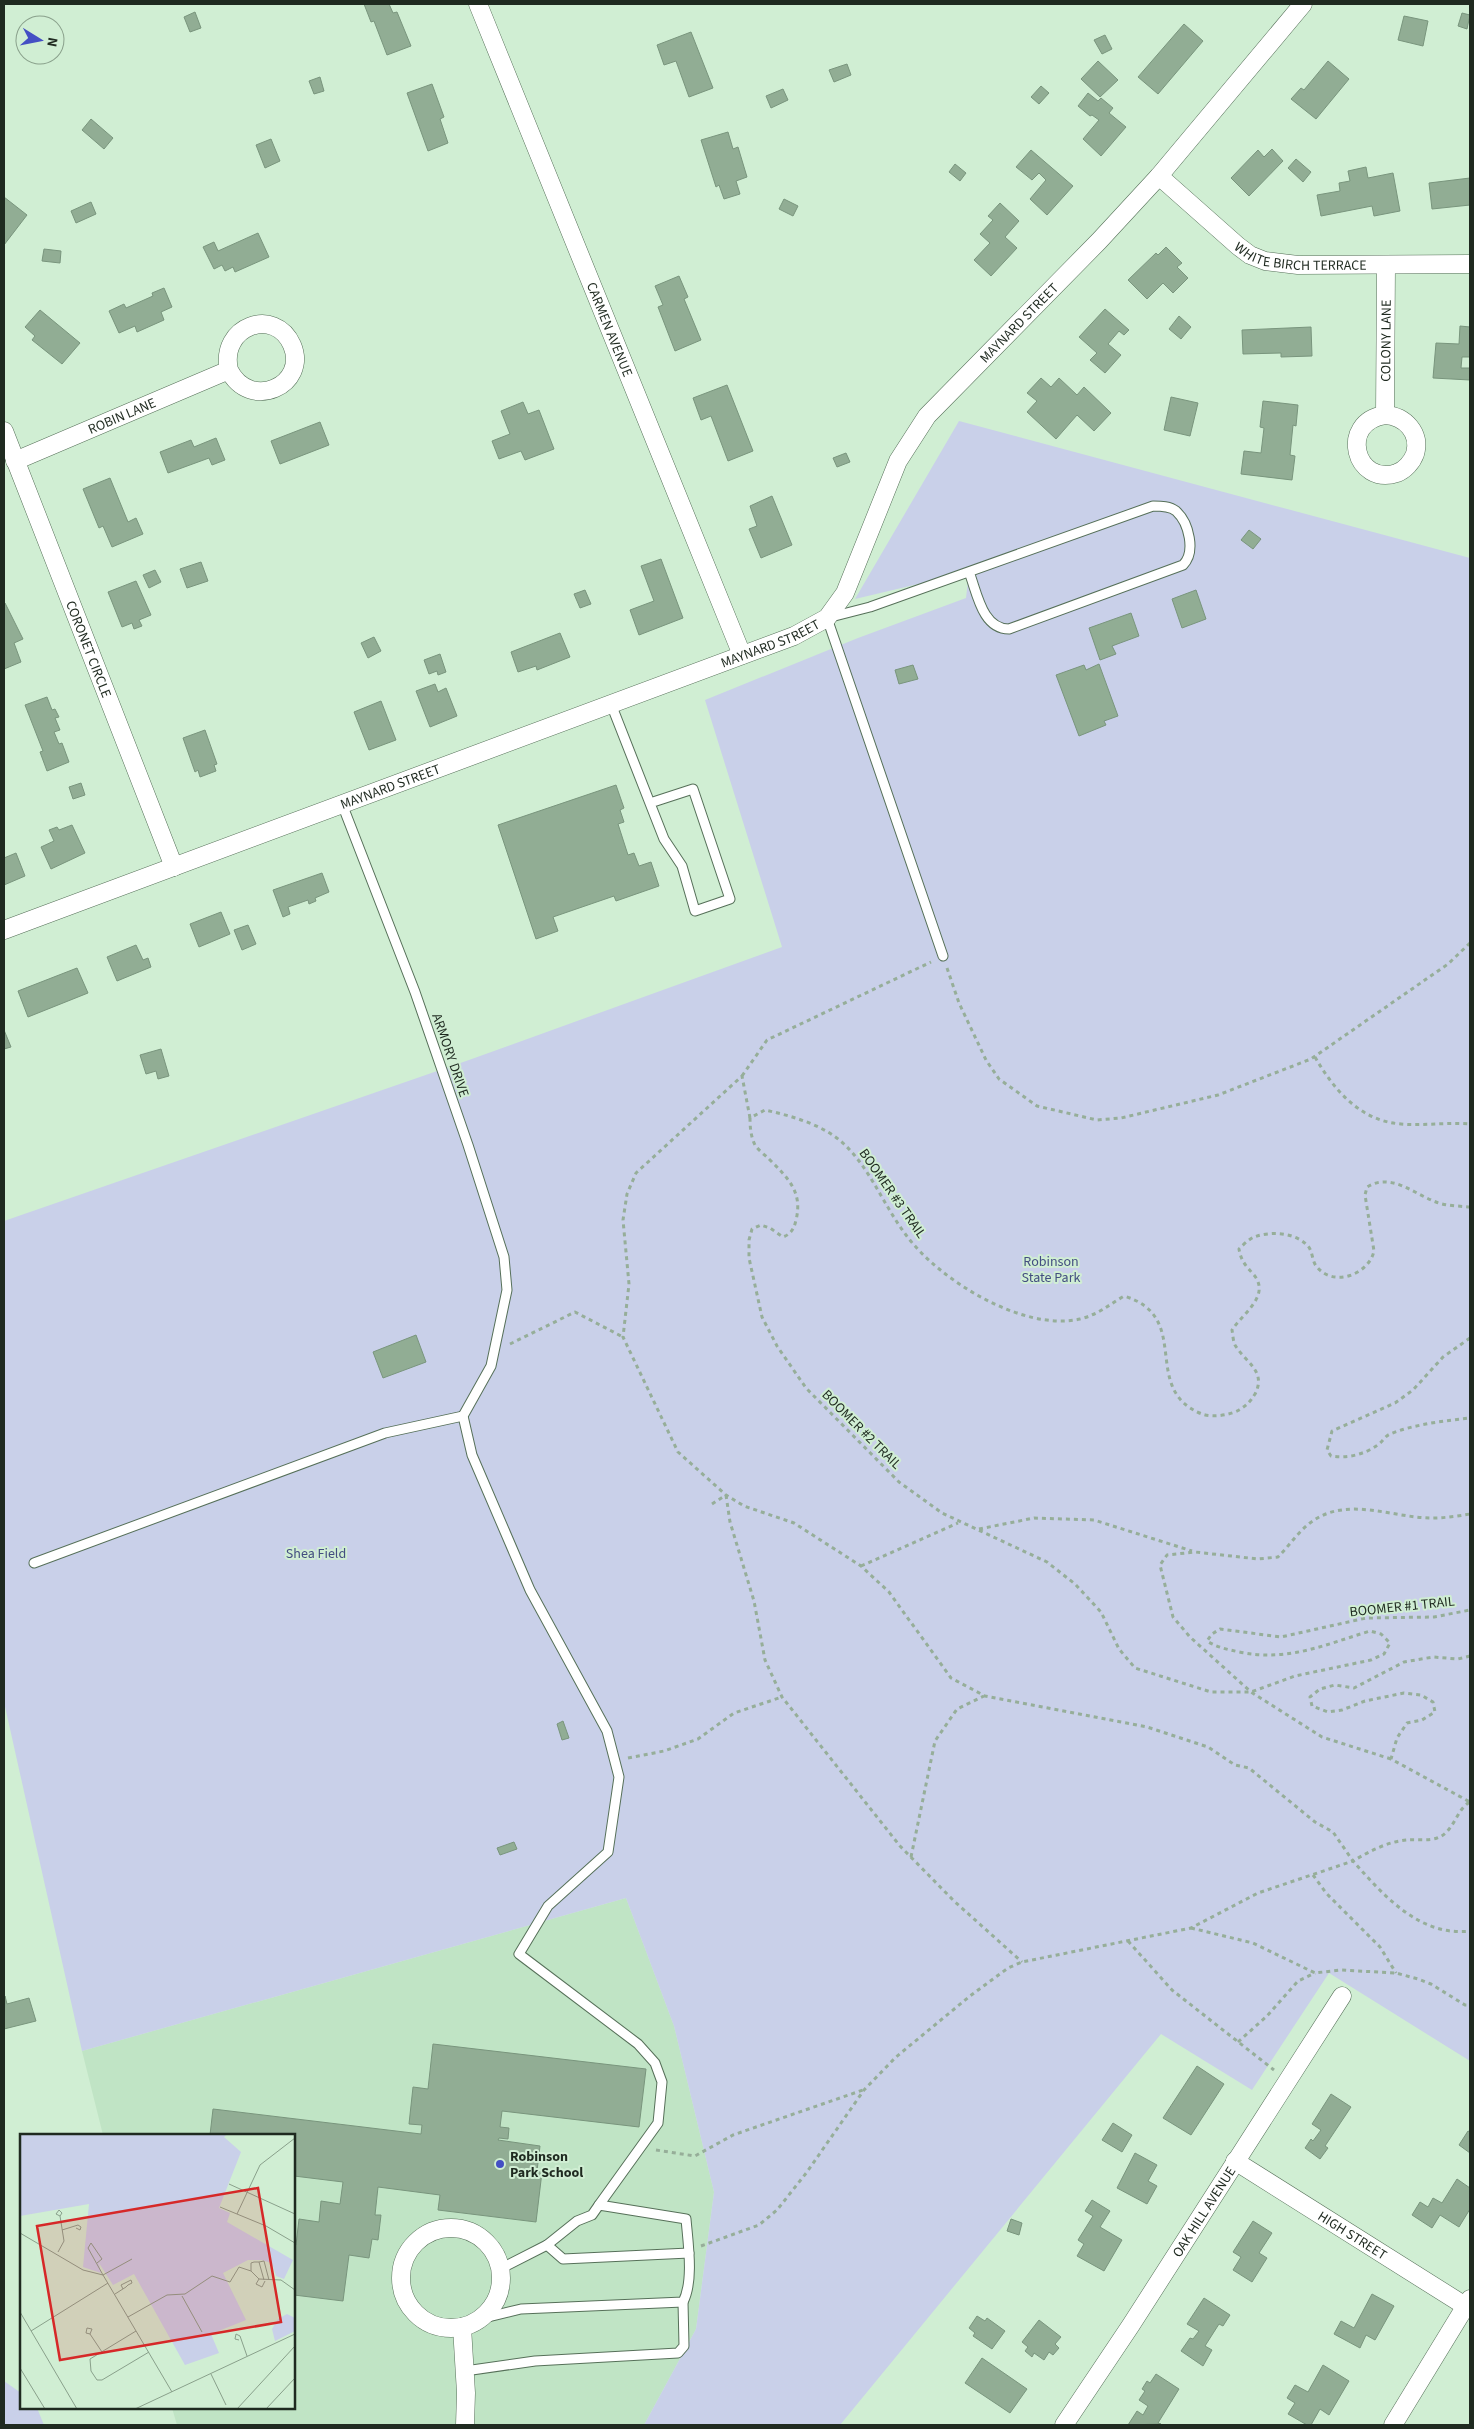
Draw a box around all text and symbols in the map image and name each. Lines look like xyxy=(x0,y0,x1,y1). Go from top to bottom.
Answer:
north arrow xyxy=(15,15,65,65)
text: N xyxy=(41,36,62,48)
street label: WHITE BIRCH TERRACE xyxy=(1230,238,1367,276)
street label: MAYNARD STREET xyxy=(975,278,1064,368)
street label: CARMEN AVENUE xyxy=(581,279,637,380)
street label: COLONY LANE xyxy=(1376,300,1397,382)
street label: ROBIN LANE xyxy=(85,393,159,440)
street label: CORONET CIRCLE xyxy=(60,598,116,701)
street label: MAYNARD STREET xyxy=(718,615,824,673)
street label: MAYNARD STREET xyxy=(338,759,444,815)
street label: ARMORY DRIVE xyxy=(426,1011,474,1100)
street label: BOOMER #3 TRAIL xyxy=(854,1145,931,1243)
park label: Robinson State Park xyxy=(1022,1252,1081,1288)
street label: BOOMER #2 TRAIL xyxy=(817,1385,906,1474)
park label: Shea Field xyxy=(286,1544,346,1564)
street label: BOOMER #1 TRAIL xyxy=(1349,1592,1456,1622)
inset map xyxy=(20,2134,295,2409)
place label: Robinson Park School xyxy=(510,2147,583,2183)
marker: Robinson Park School xyxy=(494,2158,506,2170)
street label: OAK HILL AVENUE xyxy=(1168,2163,1241,2262)
street label: HIGH STREET xyxy=(1314,2207,1391,2266)

